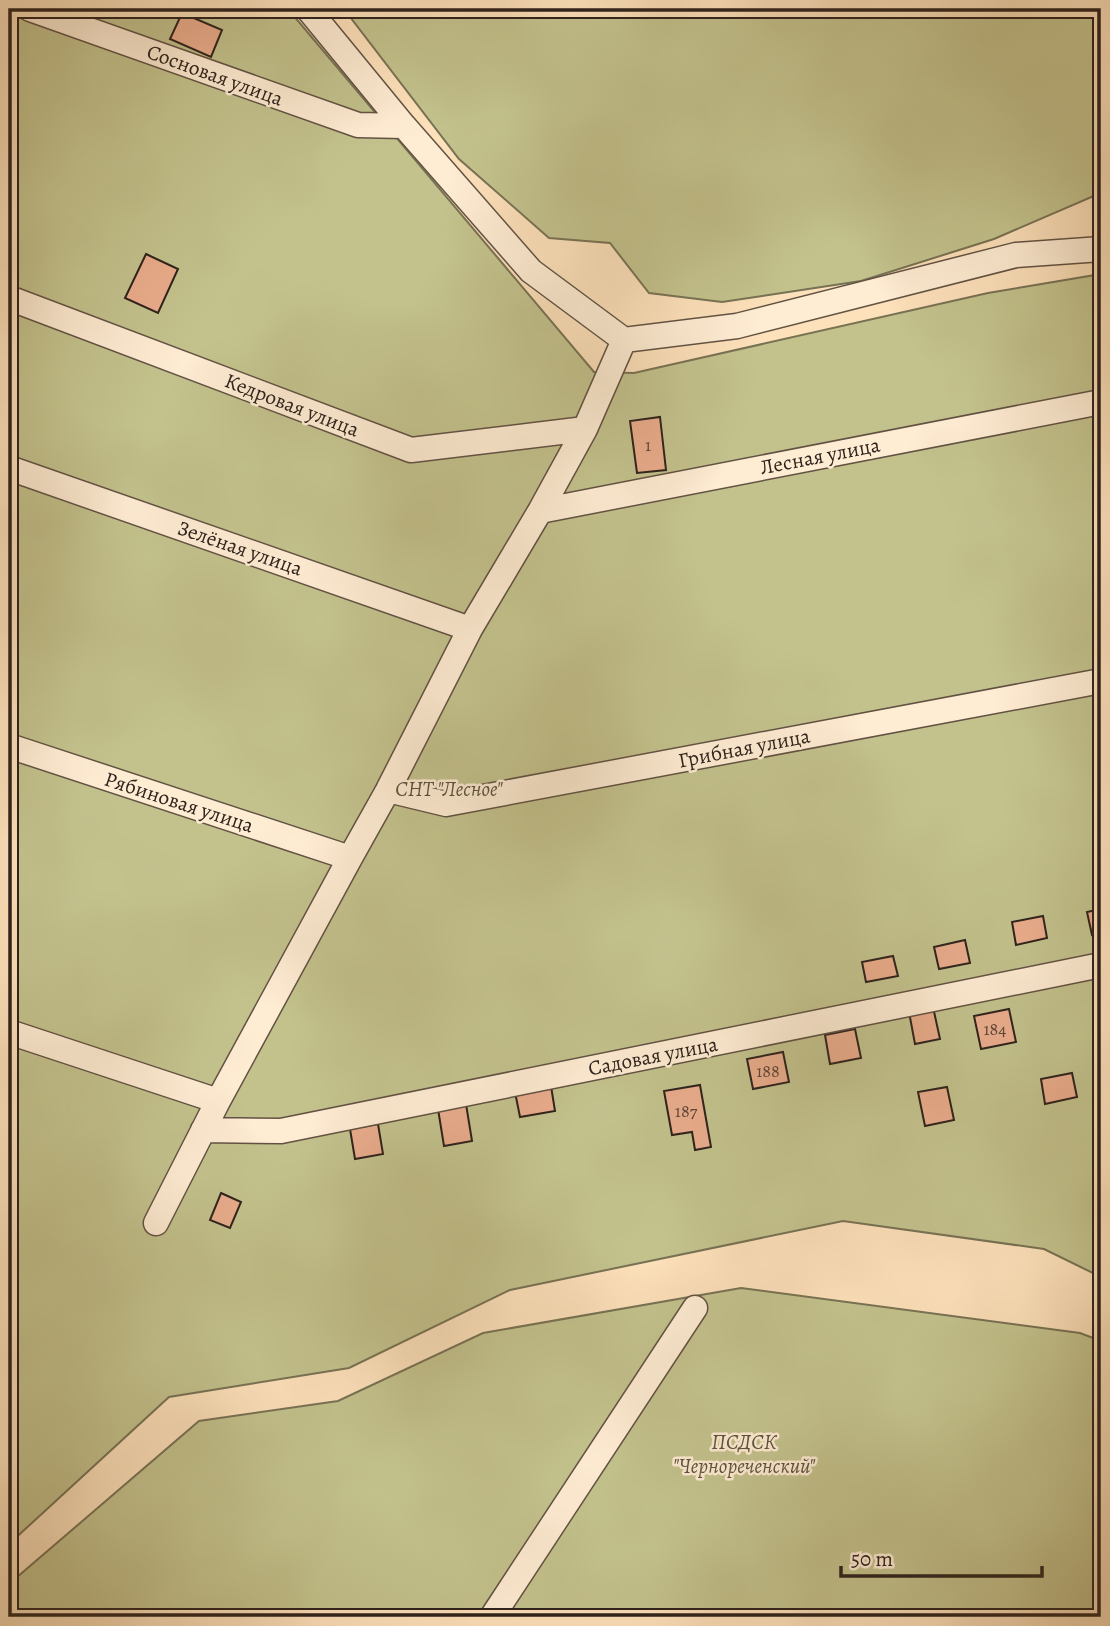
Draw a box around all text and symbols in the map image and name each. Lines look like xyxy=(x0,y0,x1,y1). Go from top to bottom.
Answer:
street label: Сосновая улица xyxy=(143,37,287,113)
street label: Кедровая улица xyxy=(221,367,364,444)
street label: Лесная улица xyxy=(758,431,883,481)
house number: 1 xyxy=(645,433,651,457)
street label: Зелёная улица xyxy=(174,514,306,583)
street label: Грибная улица xyxy=(676,721,813,775)
street label: Рябиновая улица xyxy=(101,765,258,839)
park label: СНТ "Лесное" xyxy=(395,775,504,803)
house number: 184 xyxy=(983,1017,1007,1041)
street label: Садовая улица xyxy=(586,1030,720,1082)
house number: 188 xyxy=(756,1059,780,1083)
house number: 187 xyxy=(675,1099,698,1123)
park label: ПСДСК "Чернореченский" xyxy=(673,1428,816,1480)
scale bar xyxy=(841,1535,1042,1579)
text: 50 m xyxy=(851,1545,893,1573)

